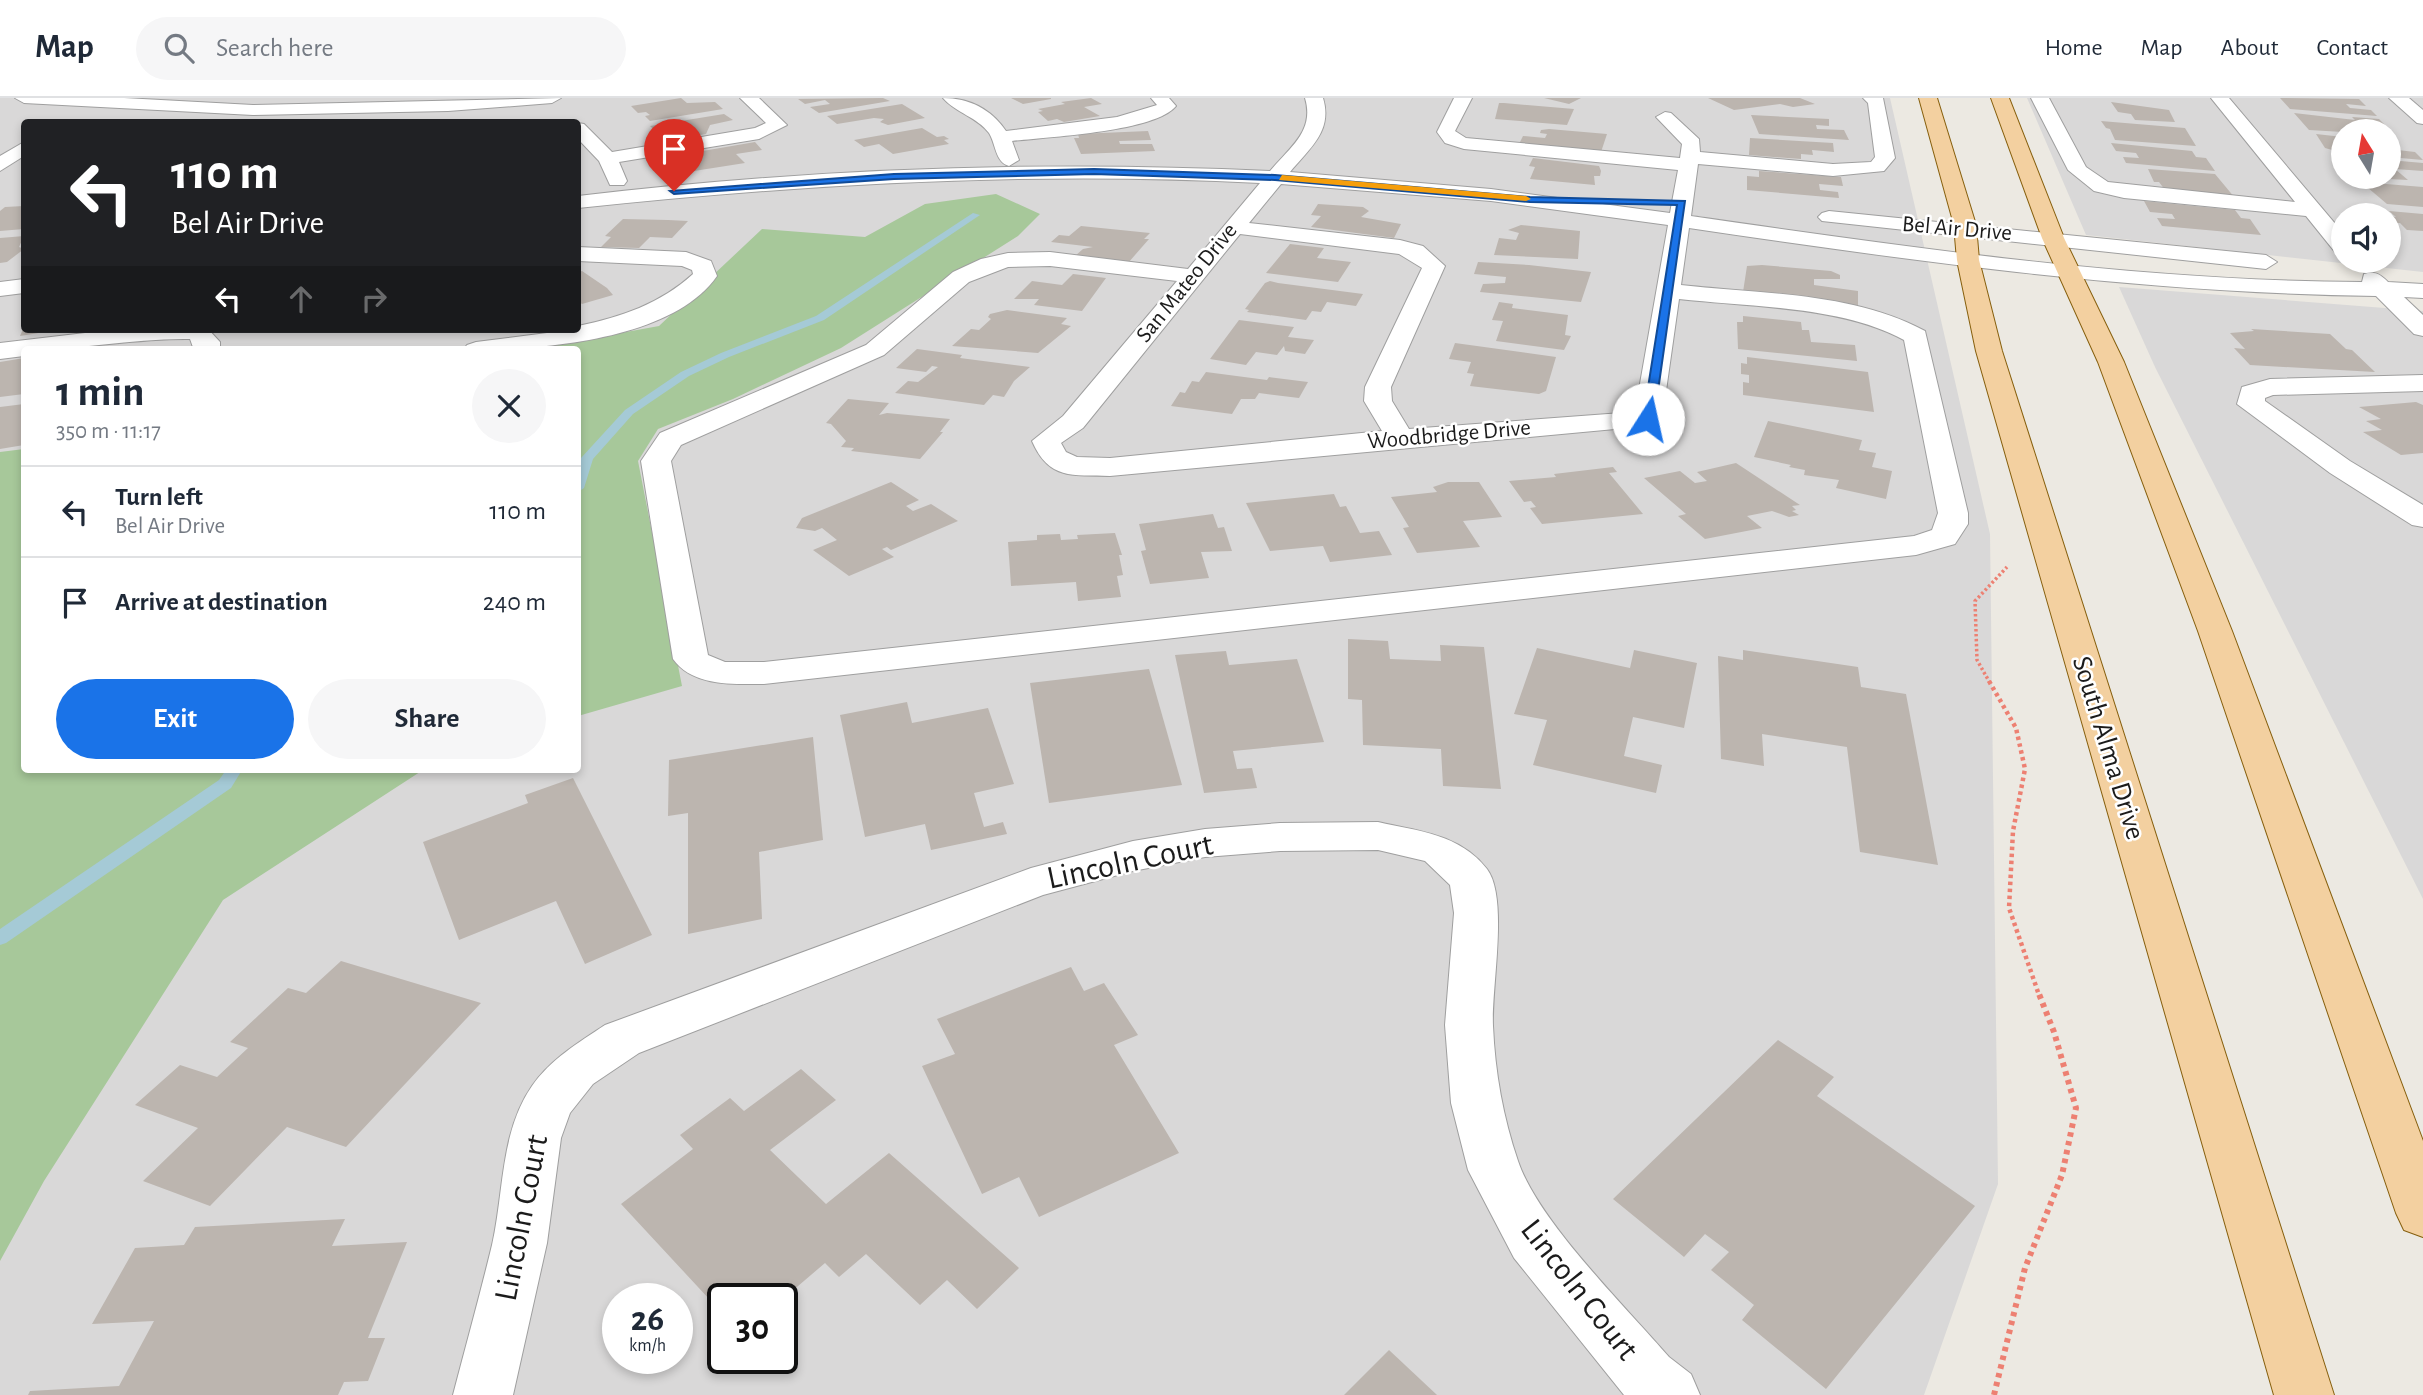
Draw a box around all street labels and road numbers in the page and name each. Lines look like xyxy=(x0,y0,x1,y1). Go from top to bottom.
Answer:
street label: Bel Air Drive xyxy=(1901,213,2013,245)
street label: San Mateo Drive xyxy=(1132,219,1242,347)
street label: Woodbridge Drive xyxy=(1366,416,1532,454)
street label: South Alma Drive xyxy=(2067,653,2149,843)
street label: Lincoln Court xyxy=(1044,828,1216,896)
street label: Lincoln Court xyxy=(490,1132,554,1304)
street label: Lincoln Court xyxy=(1514,1213,1644,1367)

